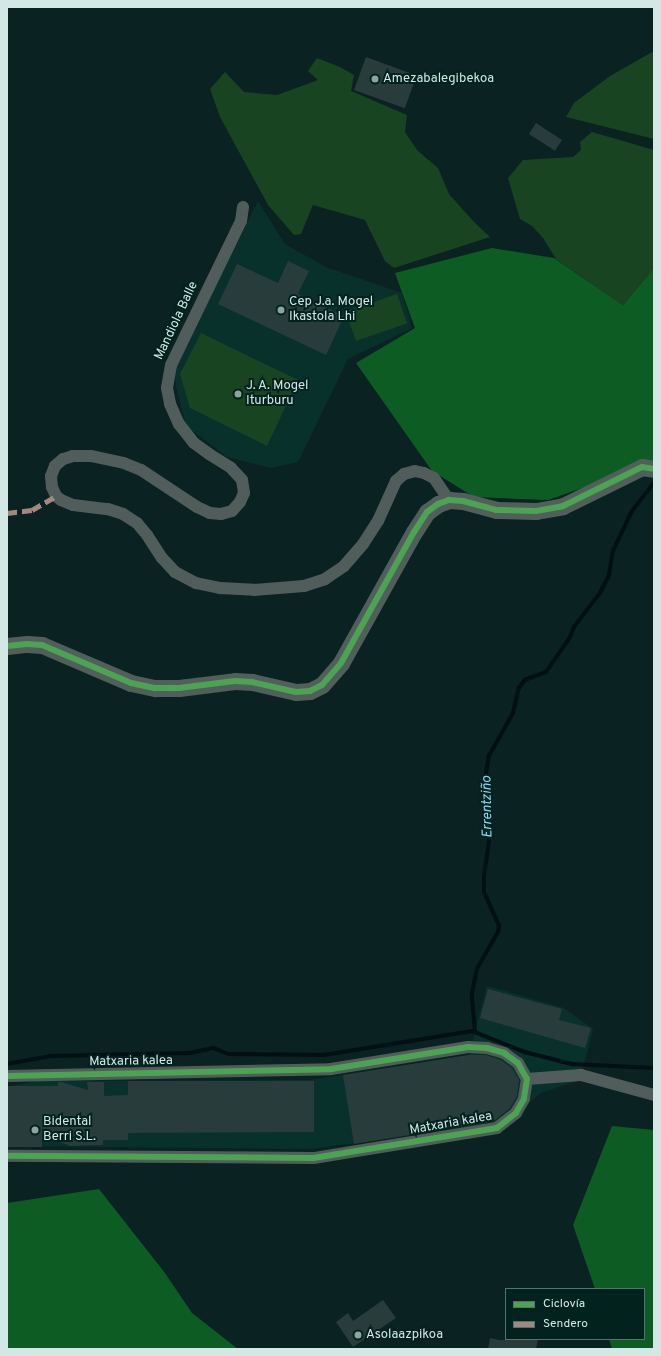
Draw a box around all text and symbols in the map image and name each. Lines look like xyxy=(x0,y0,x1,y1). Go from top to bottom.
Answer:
place label: Amezabalegibekoa xyxy=(383,71,494,87)
marker: Amezabalegibekoa xyxy=(370,74,380,84)
street label: Mandiola Balle xyxy=(152,279,202,363)
place label: Cep J.a. Mogel Ikastola Lhi xyxy=(289,295,373,326)
marker: Cep J.a. Mogel Ikastola Lhi xyxy=(276,305,286,315)
place label: J. A. Mogel Iturburu xyxy=(246,379,309,410)
marker: J. A. Mogel Iturburu xyxy=(233,389,243,399)
water label: Errentziño xyxy=(479,776,497,838)
street label: Matxaria kalea xyxy=(89,1053,173,1071)
street label: Matxaria kalea xyxy=(409,1109,493,1139)
place label: Bidental Berri S.L. xyxy=(43,1115,96,1146)
marker: Bidental Berri S.L. xyxy=(30,1125,40,1135)
legend xyxy=(505,1288,645,1340)
text: Ciclovía xyxy=(543,1296,585,1312)
text: Sendero xyxy=(543,1316,588,1332)
place label: Asolaazpikoa xyxy=(366,1327,443,1343)
marker: Asolaazpikoa xyxy=(353,1330,363,1340)

